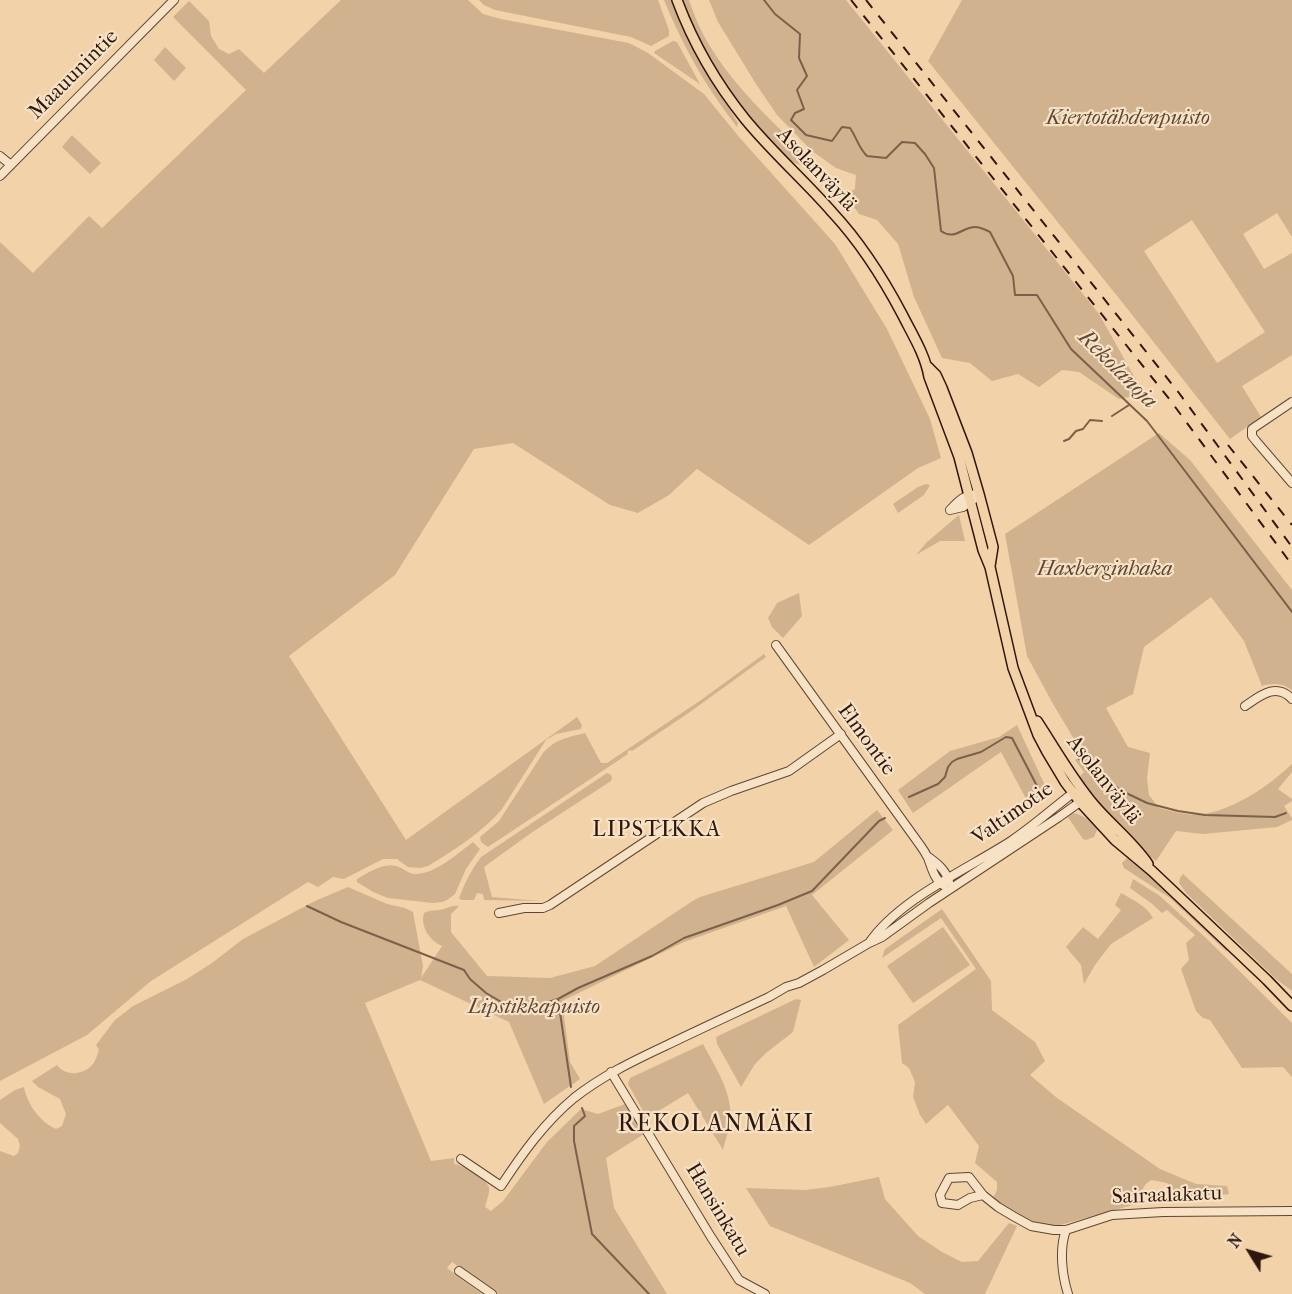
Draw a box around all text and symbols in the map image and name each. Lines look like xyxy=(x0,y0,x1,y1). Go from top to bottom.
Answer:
street label: Maauunintie xyxy=(24,25,124,125)
park label: Kiertotähdenpuisto xyxy=(1046,106,1210,132)
street label: Asolanväylä xyxy=(771,123,861,217)
water label: Rekolanoja xyxy=(1072,325,1162,415)
park label: Haxberginhaka xyxy=(1038,557,1172,583)
street label: Elmontie xyxy=(832,699,900,781)
street label: Asolanväylä xyxy=(1061,731,1145,829)
street label: Valtimotie xyxy=(968,777,1058,851)
district label: LIPSTIKKA xyxy=(592,818,722,844)
park label: Lipstikkapuisto xyxy=(468,995,600,1021)
district label: REKOLANMÄKI xyxy=(618,1111,814,1139)
street label: Hansinkatu xyxy=(679,1159,755,1261)
street label: Sairaalakatu xyxy=(1111,1181,1223,1211)
north arrow xyxy=(1220,1222,1280,1282)
text: N xyxy=(1224,1230,1246,1251)

